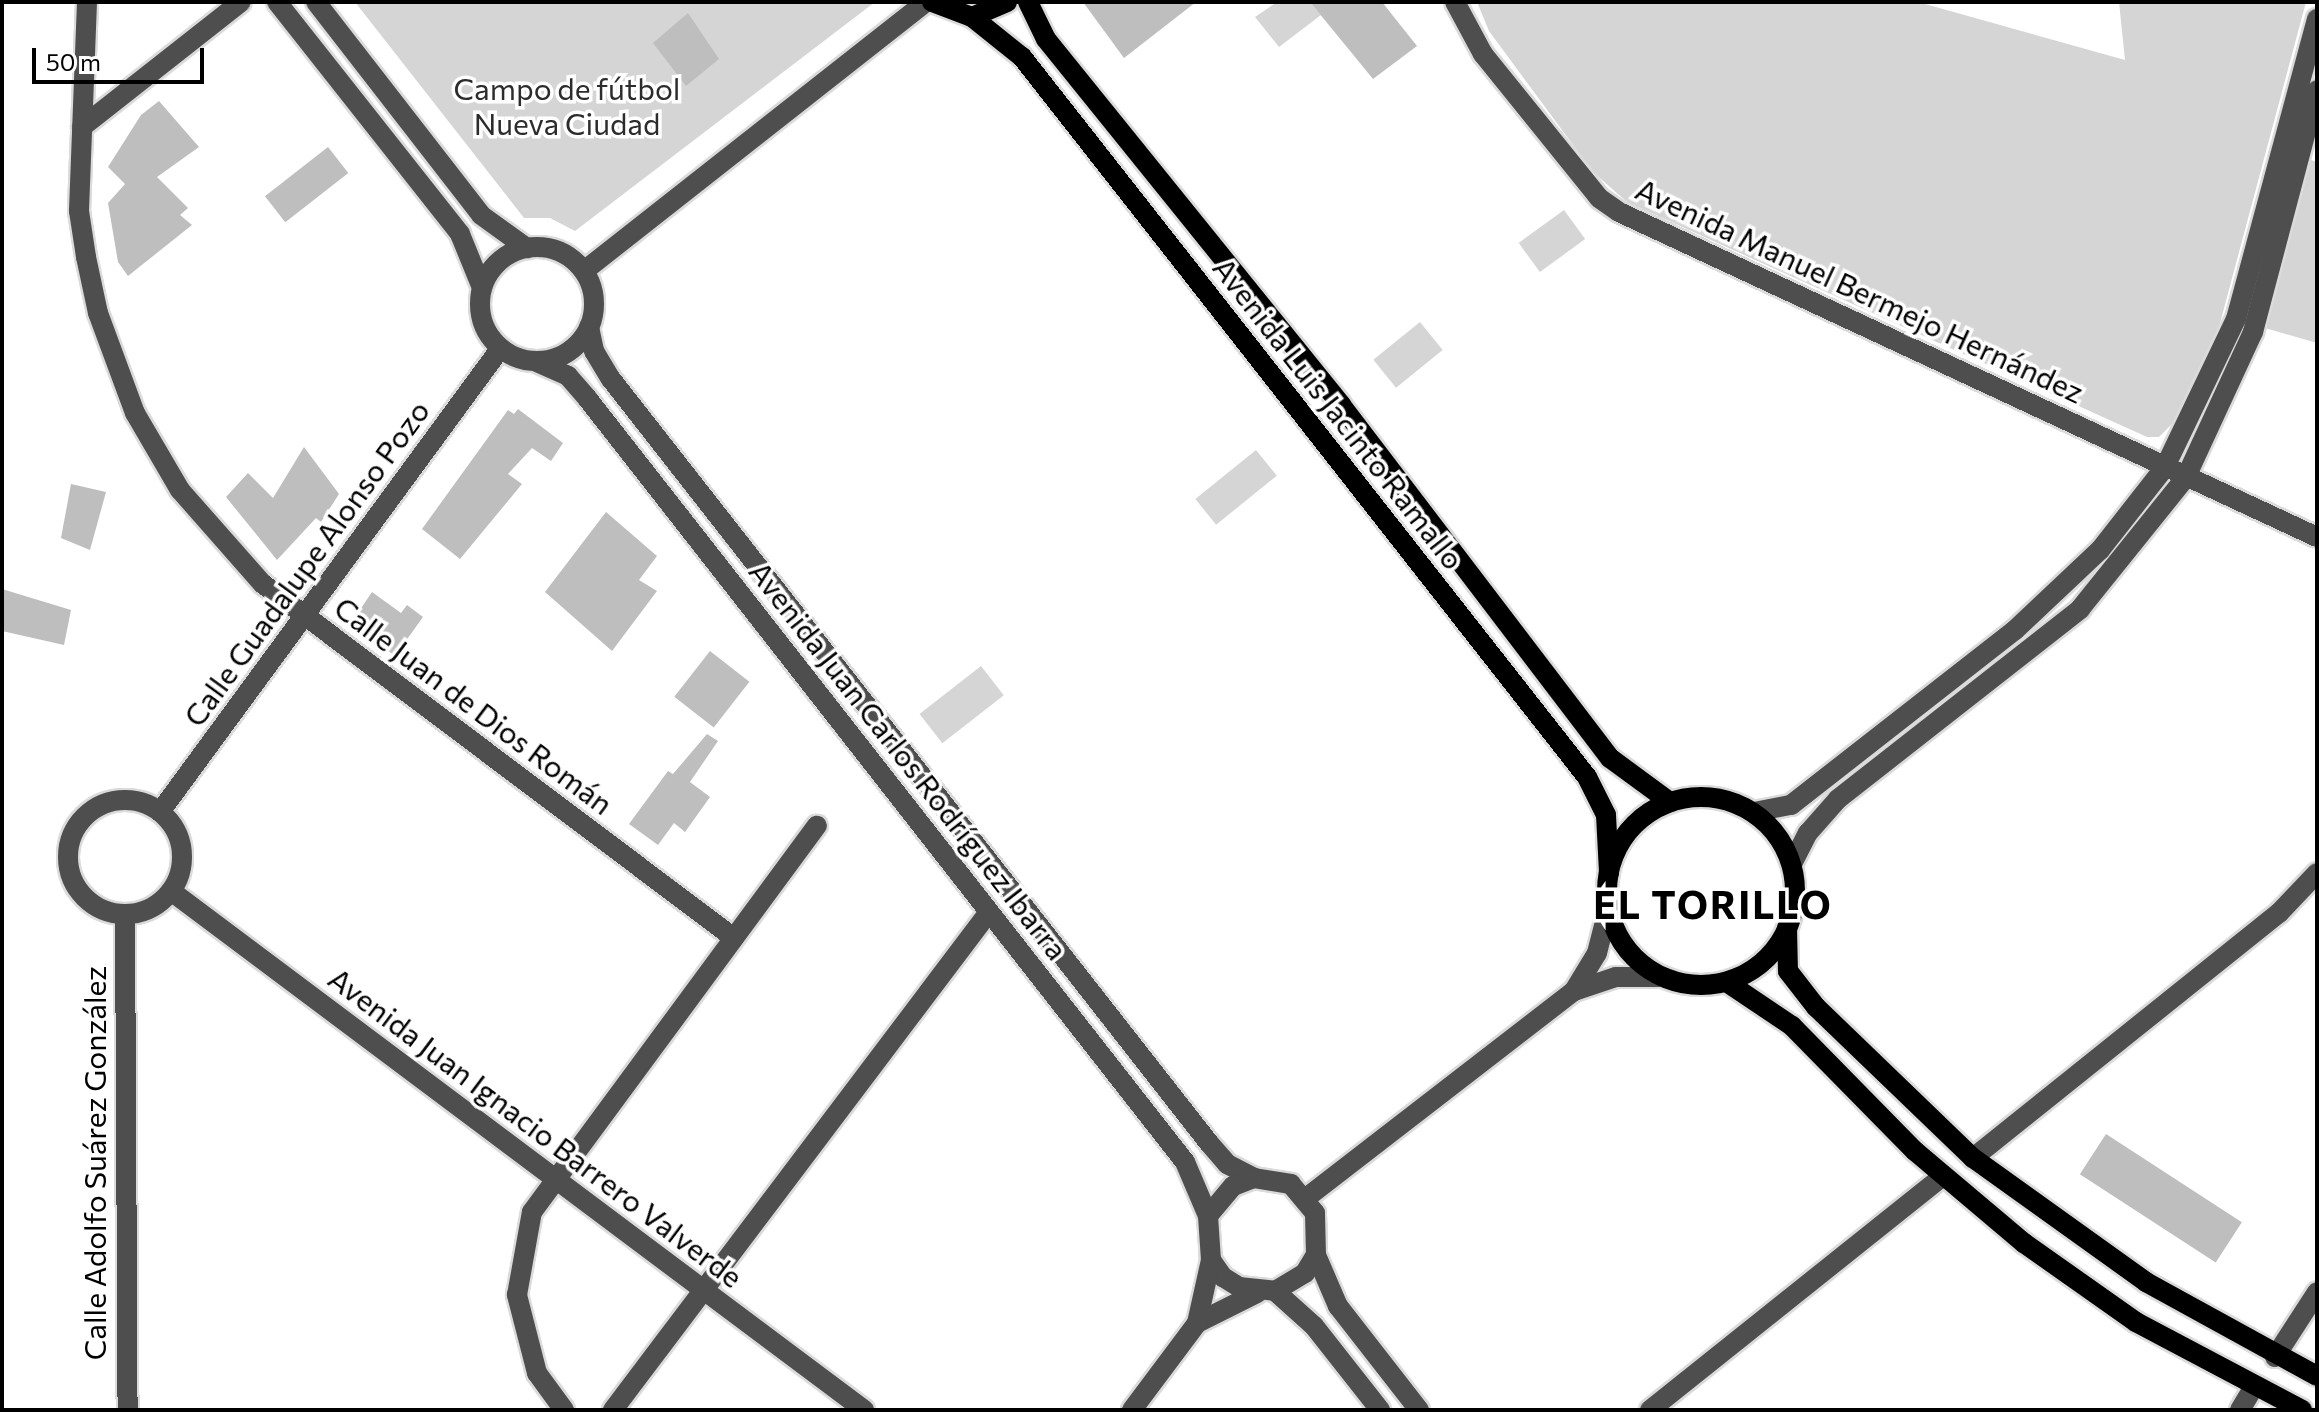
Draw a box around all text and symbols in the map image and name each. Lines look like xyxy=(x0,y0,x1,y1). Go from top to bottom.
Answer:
scale bar xyxy=(36,32,208,82)
text: 50 m xyxy=(46,47,101,76)
park label: Campo de fútbol Nueva Ciudad xyxy=(454,70,680,140)
street label: Avenida Manuel Bermejo Hernández xyxy=(1630,170,2090,410)
street label: Avenida Luis Jacinto Ramallo xyxy=(1206,250,1472,576)
street label: Calle Guadalupe Alonso Pozo xyxy=(176,393,436,733)
street label: Avenida Juan Carlos Rodríguez Ibarra xyxy=(742,554,1076,966)
street label: Calle Juan de Dios Román xyxy=(328,589,620,821)
district label: EL TORILLO xyxy=(1593,881,1833,927)
street label: Avenida Juan Ignacio Barrero Valverde xyxy=(322,960,750,1294)
street label: Calle Adolfo Suárez González xyxy=(76,966,112,1360)

